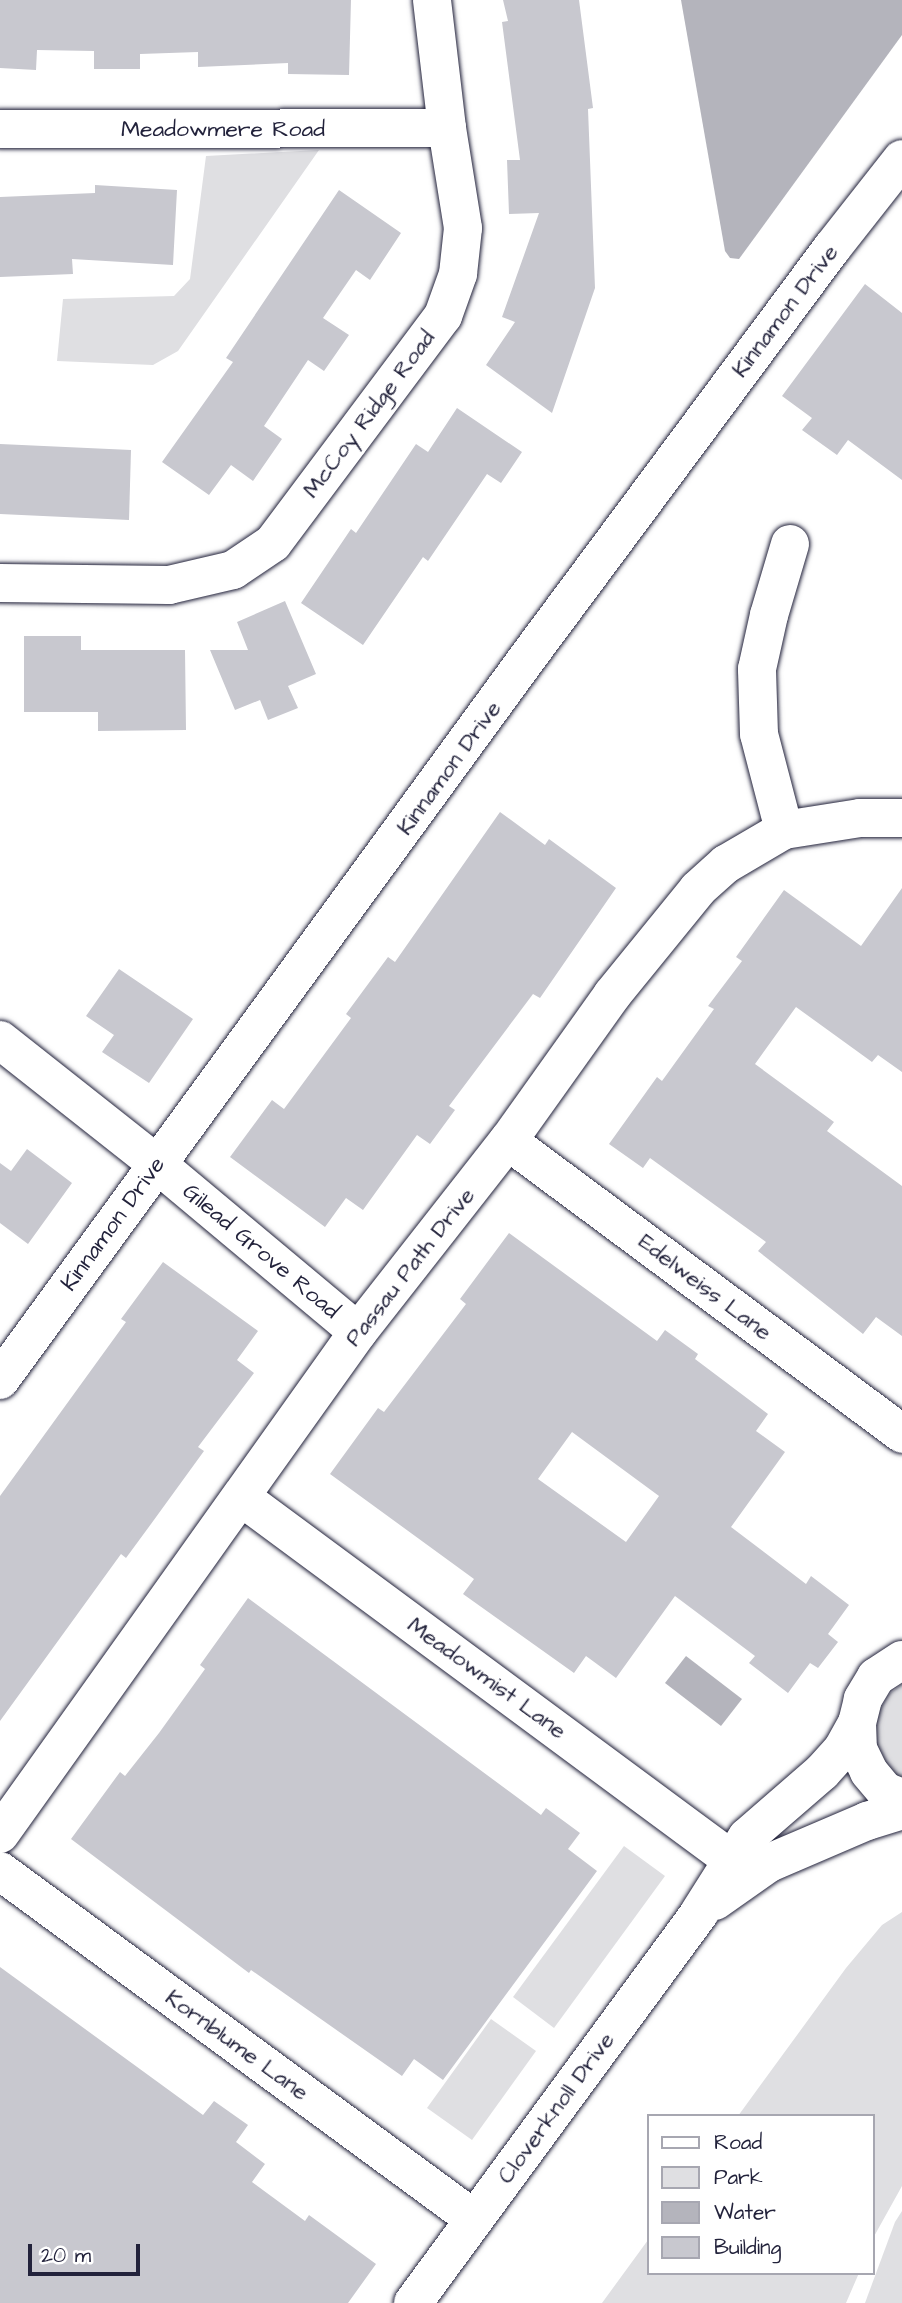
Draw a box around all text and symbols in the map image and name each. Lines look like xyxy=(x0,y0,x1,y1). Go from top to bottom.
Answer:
street label: Meadowmere Road xyxy=(121,115,325,143)
street label: Kinnamon Drive xyxy=(726,239,844,383)
street label: McCoy Ridge Road xyxy=(297,325,441,503)
street label: Kinnamon Drive xyxy=(391,696,507,840)
street label: Kinnamon Drive xyxy=(55,1152,171,1296)
street label: Gilead Grove Road xyxy=(177,1177,345,1325)
street label: Passau Path Drive xyxy=(339,1182,481,1352)
street label: Edelweiss Lane xyxy=(633,1228,777,1346)
street label: Meadowmist Lane xyxy=(402,1611,572,1745)
street label: Kornblume Lane xyxy=(160,1984,314,2106)
street label: Cloverknoll Drive xyxy=(492,2027,620,2189)
legend xyxy=(646,2114,874,2275)
text: Road xyxy=(714,2128,762,2157)
text: Park xyxy=(714,2163,763,2192)
text: Water xyxy=(714,2198,776,2227)
scale bar xyxy=(32,2230,144,2274)
text: Building xyxy=(714,2233,781,2262)
text: 20 m xyxy=(41,2241,91,2270)

